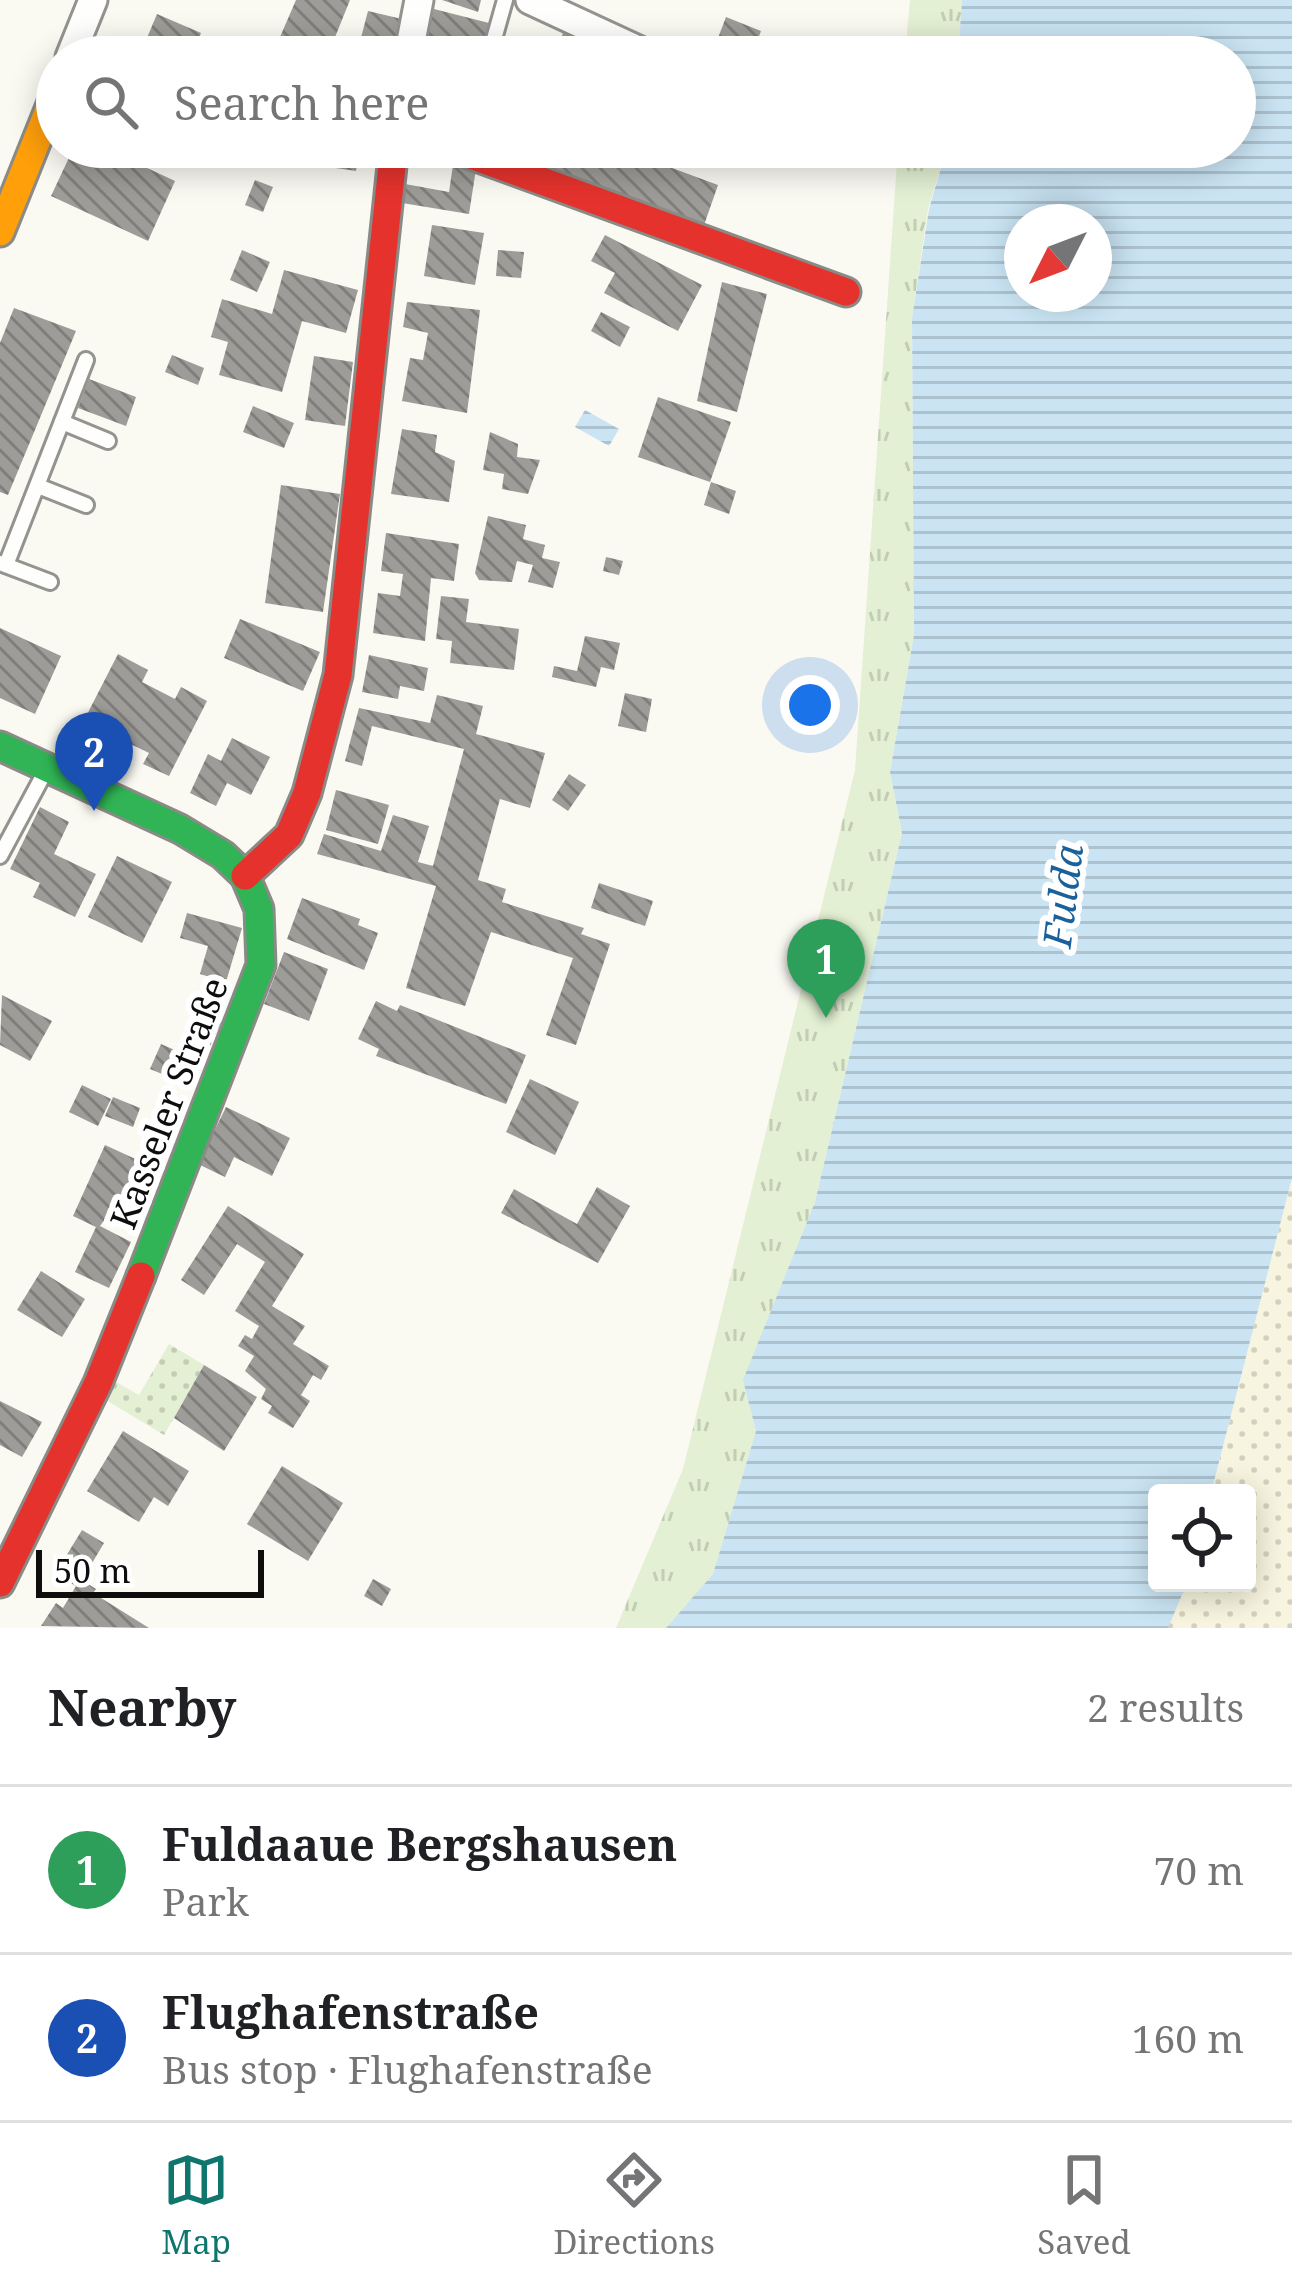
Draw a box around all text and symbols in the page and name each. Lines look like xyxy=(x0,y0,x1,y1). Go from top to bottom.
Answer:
search box xyxy=(36,36,1256,168)
icon: search xyxy=(78,69,144,135)
text: Search here xyxy=(174,72,429,133)
north arrow xyxy=(1004,204,1112,312)
your location xyxy=(780,675,840,735)
pin: 2 xyxy=(55,712,133,811)
water label: Fulda xyxy=(1029,841,1094,951)
pin: 1 xyxy=(787,919,865,1018)
street label: Kasseler Straße xyxy=(98,970,239,1235)
map controls xyxy=(1148,1484,1256,1592)
button: locate xyxy=(1148,1484,1256,1592)
scale bar xyxy=(36,1544,264,1597)
text: 50 m xyxy=(54,1548,131,1593)
text: Nearby xyxy=(48,1671,236,1741)
text: 2 results xyxy=(1087,1680,1244,1733)
text: Fuldaaue Bergshausen xyxy=(162,1813,677,1874)
text: 1 xyxy=(76,1843,98,1896)
text: 70 m xyxy=(1153,1843,1244,1896)
text: Park xyxy=(162,1874,249,1927)
text: Flughafenstraße xyxy=(162,1981,539,2042)
text: 2 xyxy=(76,2011,98,2064)
text: 160 m xyxy=(1132,2011,1244,2064)
text: Bus stop · Flughafenstraße xyxy=(162,2042,653,2095)
tab: Map xyxy=(161,2147,231,2264)
tab: Directions xyxy=(553,2147,715,2264)
tab: Saved xyxy=(1037,2147,1131,2264)

